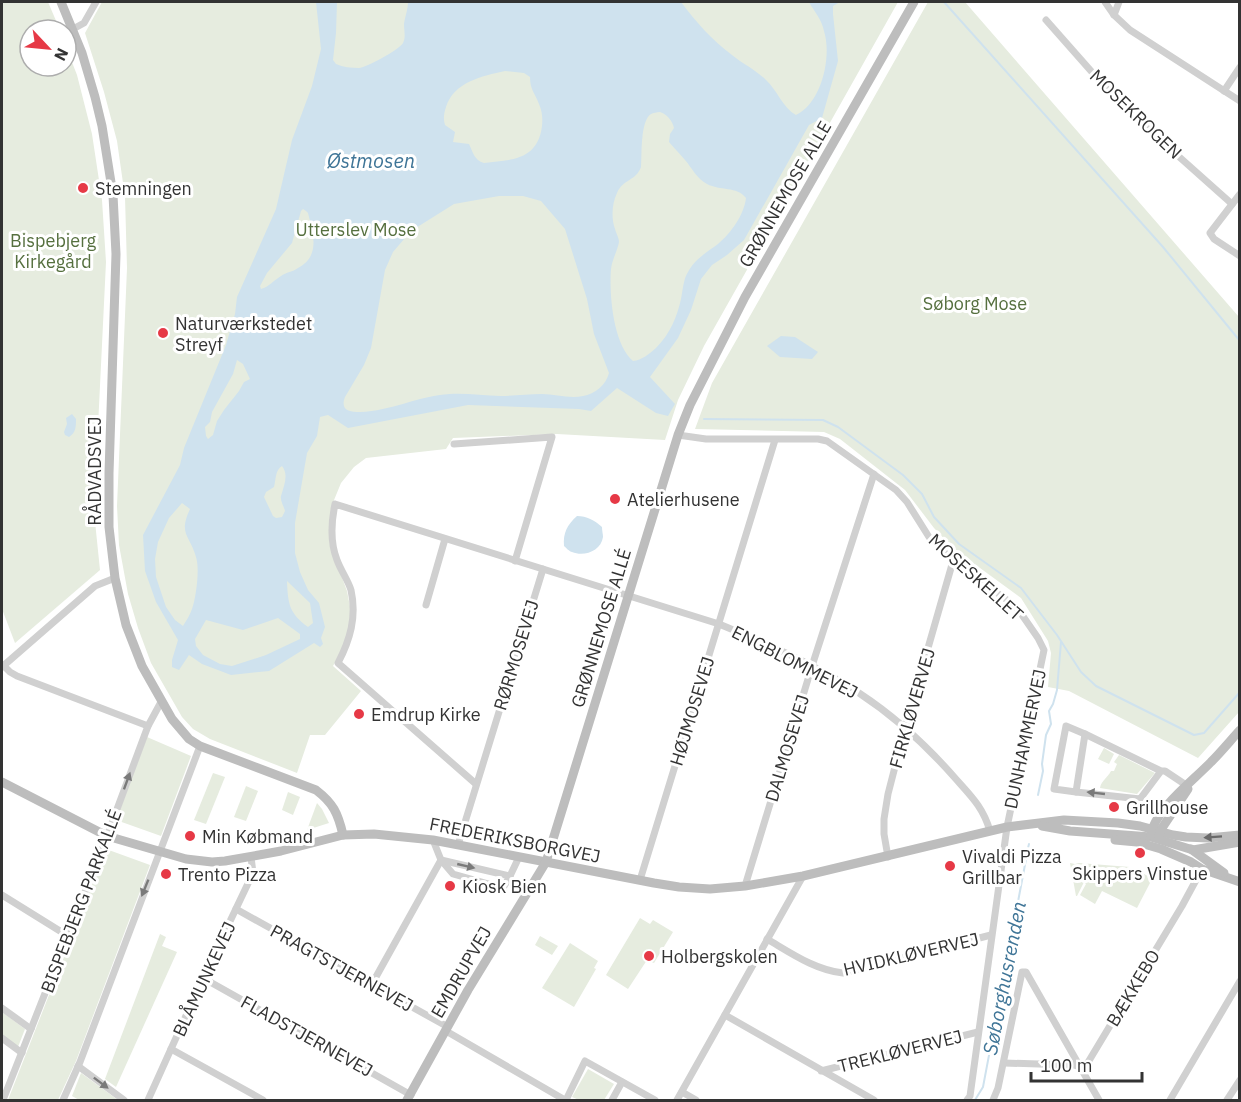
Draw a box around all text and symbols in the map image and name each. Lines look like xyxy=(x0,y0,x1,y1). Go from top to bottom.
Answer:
north arrow xyxy=(18,18,78,78)
text: N xyxy=(50,45,73,64)
street label: MOSEKROGEN xyxy=(1085,64,1187,164)
street label: GRØNNEMOSE ALLE xyxy=(734,117,836,271)
water label: Østmosen xyxy=(327,147,415,174)
place label: Stemningen xyxy=(95,177,192,200)
marker: Stemningen xyxy=(76,181,90,195)
park label: Utterslev Mose xyxy=(296,218,417,241)
park label: Bispebjerg Kirkegård xyxy=(10,229,96,273)
park label: Søborg Mose xyxy=(923,292,1027,315)
place label: Naturværkstedet Streyf xyxy=(175,312,312,356)
marker: Naturværkstedet Streyf xyxy=(156,326,170,340)
street label: RÅDVADSVEJ xyxy=(82,416,106,526)
place label: Atelierhusene xyxy=(627,488,740,511)
marker: Atelierhusene xyxy=(608,492,622,506)
street label: MOSESKELLET xyxy=(924,528,1028,626)
street label: GRØNNEMOSE ALLÉ xyxy=(566,546,636,710)
street label: RØRMOSEVEJ xyxy=(488,597,544,713)
street label: ENGBLOMMEVEJ xyxy=(728,620,862,704)
street label: FIRKLØVERVEJ xyxy=(884,645,940,771)
street label: HØJMOSEVEJ xyxy=(664,654,720,768)
street label: DUNHAMMERVEJ xyxy=(999,667,1051,811)
street label: DALMOSEVEJ xyxy=(760,692,814,804)
place label: Emdrup Kirke xyxy=(371,703,481,726)
marker: Emdrup Kirke xyxy=(352,707,366,721)
one-way arrow xyxy=(123,772,133,790)
one-way arrow xyxy=(1087,789,1106,798)
place label: Grillhouse xyxy=(1126,796,1209,819)
marker: Grillhouse xyxy=(1107,800,1121,814)
street label: BISPEBJERG PARKALLÉ xyxy=(35,806,127,996)
street label: FREDERIKSBORGVEJ xyxy=(428,812,602,868)
place label: Min Købmand xyxy=(202,825,313,848)
marker: Min Købmand xyxy=(183,829,197,843)
one-way arrow xyxy=(1203,832,1222,842)
place label: Vivaldi Pizza Grillbar xyxy=(962,845,1062,889)
marker: Skippers Vinstue xyxy=(1133,846,1147,860)
marker: Vivaldi Pizza Grillbar xyxy=(943,859,957,873)
one-way arrow xyxy=(457,861,475,871)
place label: Skippers Vinstue xyxy=(1072,862,1208,885)
place label: Trento Pizza xyxy=(178,863,277,886)
marker: Trento Pizza xyxy=(159,867,173,881)
place label: Kiosk Bien xyxy=(462,875,547,898)
marker: Kiosk Bien xyxy=(443,879,457,893)
one-way arrow xyxy=(140,880,150,898)
water label: Søborghusrenden xyxy=(976,899,1032,1057)
street label: BLÅMUNKEVEJ xyxy=(166,917,241,1040)
street label: PRAGTSTJERNEVEJ xyxy=(266,919,418,1017)
street label: EMDRUPVEJ xyxy=(426,922,496,1022)
street label: HVIDKLØVERVEJ xyxy=(841,927,981,981)
place label: Holbergskolen xyxy=(661,945,778,968)
street label: BÆKKEBO xyxy=(1101,945,1165,1031)
marker: Holbergskolen xyxy=(642,949,656,963)
street label: FLADSTJERNEVEJ xyxy=(237,990,377,1082)
street label: TREKLØVERVEJ xyxy=(835,1024,965,1078)
scale bar xyxy=(1031,1045,1142,1083)
text: 100 m xyxy=(1040,1054,1092,1077)
one-way arrow xyxy=(93,1077,109,1090)

